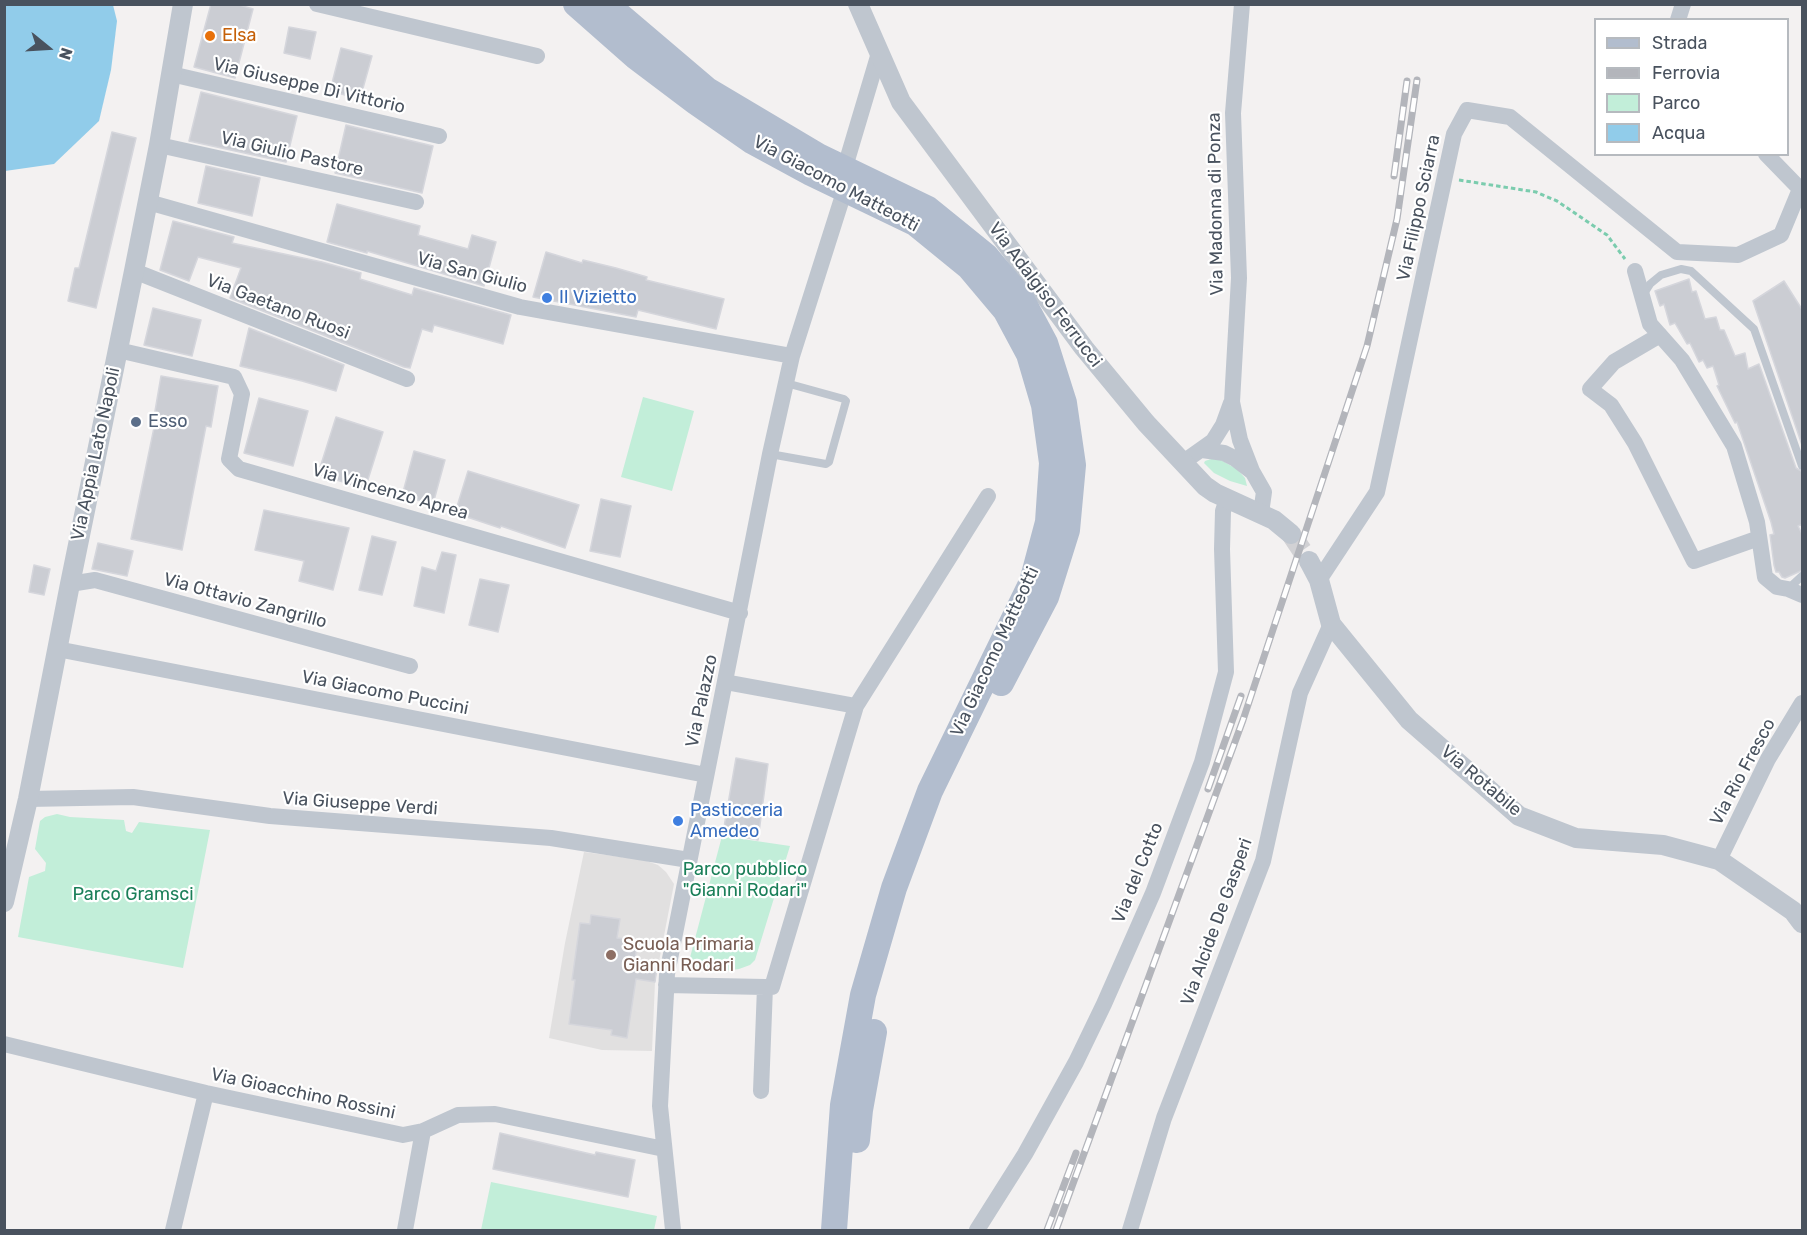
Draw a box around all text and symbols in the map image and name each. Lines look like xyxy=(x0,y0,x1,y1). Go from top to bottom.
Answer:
north arrow xyxy=(18,18,78,78)
legend xyxy=(1594,18,1789,156)
place label: Elsa xyxy=(222,25,256,47)
marker: Elsa xyxy=(203,29,217,43)
text: Strada xyxy=(1652,32,1708,54)
text: N xyxy=(55,45,76,62)
street label: Via Giuseppe Di Vittorio xyxy=(211,53,407,119)
text: Ferrovia xyxy=(1652,62,1720,84)
text: Parco xyxy=(1652,92,1700,114)
street label: Via Madonna di Ponza xyxy=(1204,112,1228,296)
text: Acqua xyxy=(1652,122,1705,144)
street label: Via Giulio Pastore xyxy=(218,127,366,181)
street label: Via Giacomo Matteotti xyxy=(749,131,923,237)
street label: Via Filippo Sciarra xyxy=(1393,133,1445,283)
street label: Via Adalgiso Ferrucci xyxy=(984,218,1106,372)
street label: Via San Giulio xyxy=(414,248,530,298)
street label: Via Gaetano Ruosi xyxy=(203,270,353,344)
place label: Il Vizietto xyxy=(559,287,637,309)
marker: Il Vizietto xyxy=(540,291,554,305)
street label: Via Appia Lato Napoli xyxy=(67,365,125,543)
place label: Esso xyxy=(148,411,188,433)
marker: Esso xyxy=(129,415,143,429)
street label: Via Vincenzo Aprea xyxy=(309,459,471,525)
street label: Via Giacomo Matteotti xyxy=(946,564,1044,740)
street label: Via Ottavio Zangrillo xyxy=(161,569,329,633)
street label: Via Palazzo xyxy=(682,652,722,750)
street label: Via Giacomo Puccini xyxy=(300,666,470,720)
street label: Via Rio Fresco xyxy=(1706,715,1780,829)
street label: Via Rotabile xyxy=(1436,741,1526,821)
street label: Via Giuseppe Verdi xyxy=(282,788,438,820)
place label: Pasticceria Amedeo xyxy=(690,800,783,842)
marker: Pasticceria Amedeo xyxy=(671,814,685,828)
street label: Via del Cotto xyxy=(1108,820,1168,926)
street label: Via Alcide De Gasperi xyxy=(1177,835,1257,1009)
park label: Parco pubblico "Gianni Rodari" xyxy=(683,859,807,902)
park label: Parco Gramsci xyxy=(72,884,194,906)
place label: Scuola Primaria Gianni Rodari xyxy=(623,934,754,976)
marker: Scuola Primaria Gianni Rodari xyxy=(604,948,618,962)
street label: Via Gioacchino Rossini xyxy=(209,1064,397,1124)

